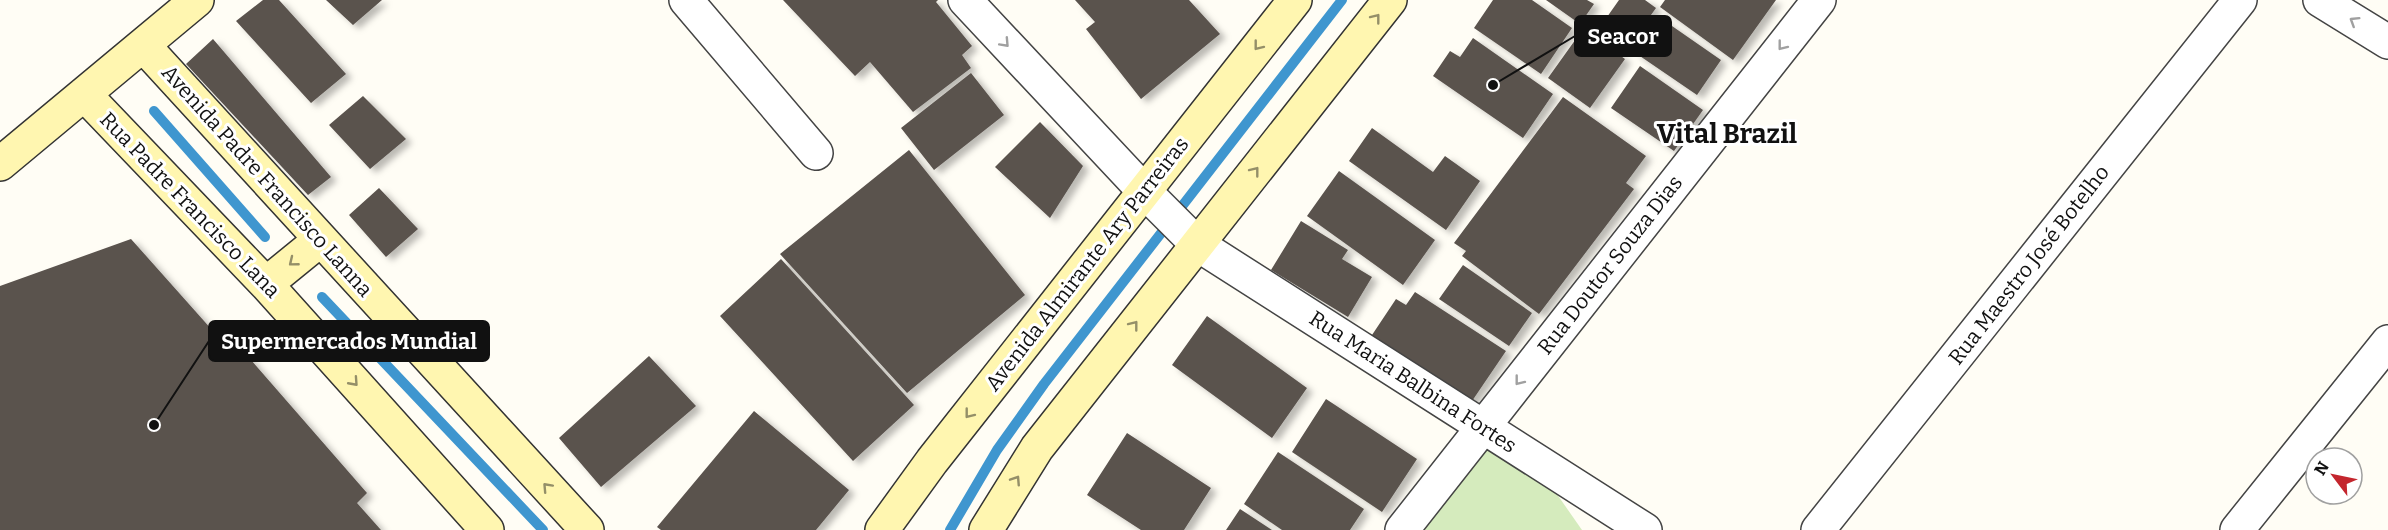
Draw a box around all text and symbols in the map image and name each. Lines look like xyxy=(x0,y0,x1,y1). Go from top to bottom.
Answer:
one-way arrow xyxy=(1368,14,1379,25)
callout: Seacor xyxy=(1575,16,1671,56)
one-way arrow xyxy=(2350,16,2360,28)
text: Seacor xyxy=(1587,23,1659,50)
one-way arrow xyxy=(998,36,1009,46)
one-way arrow xyxy=(1255,39,1266,50)
one-way arrow xyxy=(1779,39,1790,50)
street label: Avenida Padre Francisco Lanna xyxy=(156,60,378,303)
street label: Rua Padre Francisco Lana xyxy=(94,107,286,304)
district label: Vital Brazil xyxy=(1657,118,1797,150)
street label: Avenida Almirante Ary Parreiras xyxy=(980,132,1194,396)
street label: Rua Maestro José Botelho xyxy=(1943,160,2115,370)
one-way arrow xyxy=(1247,167,1258,178)
street label: Rua Doutor Souza Dias xyxy=(1532,170,1688,360)
one-way arrow xyxy=(289,255,300,266)
street label: Rua Maria Balbina Fortes xyxy=(1305,305,1521,459)
one-way arrow xyxy=(1127,320,1138,331)
callout: Supermercados Mundial xyxy=(209,321,489,361)
text: Supermercados Mundial xyxy=(221,328,477,355)
one-way arrow xyxy=(1516,374,1527,385)
one-way arrow xyxy=(347,375,358,386)
one-way arrow xyxy=(965,407,976,418)
north arrow xyxy=(2304,446,2364,506)
text: N xyxy=(2310,458,2333,479)
one-way arrow xyxy=(1009,475,1020,486)
one-way arrow xyxy=(543,483,554,494)

